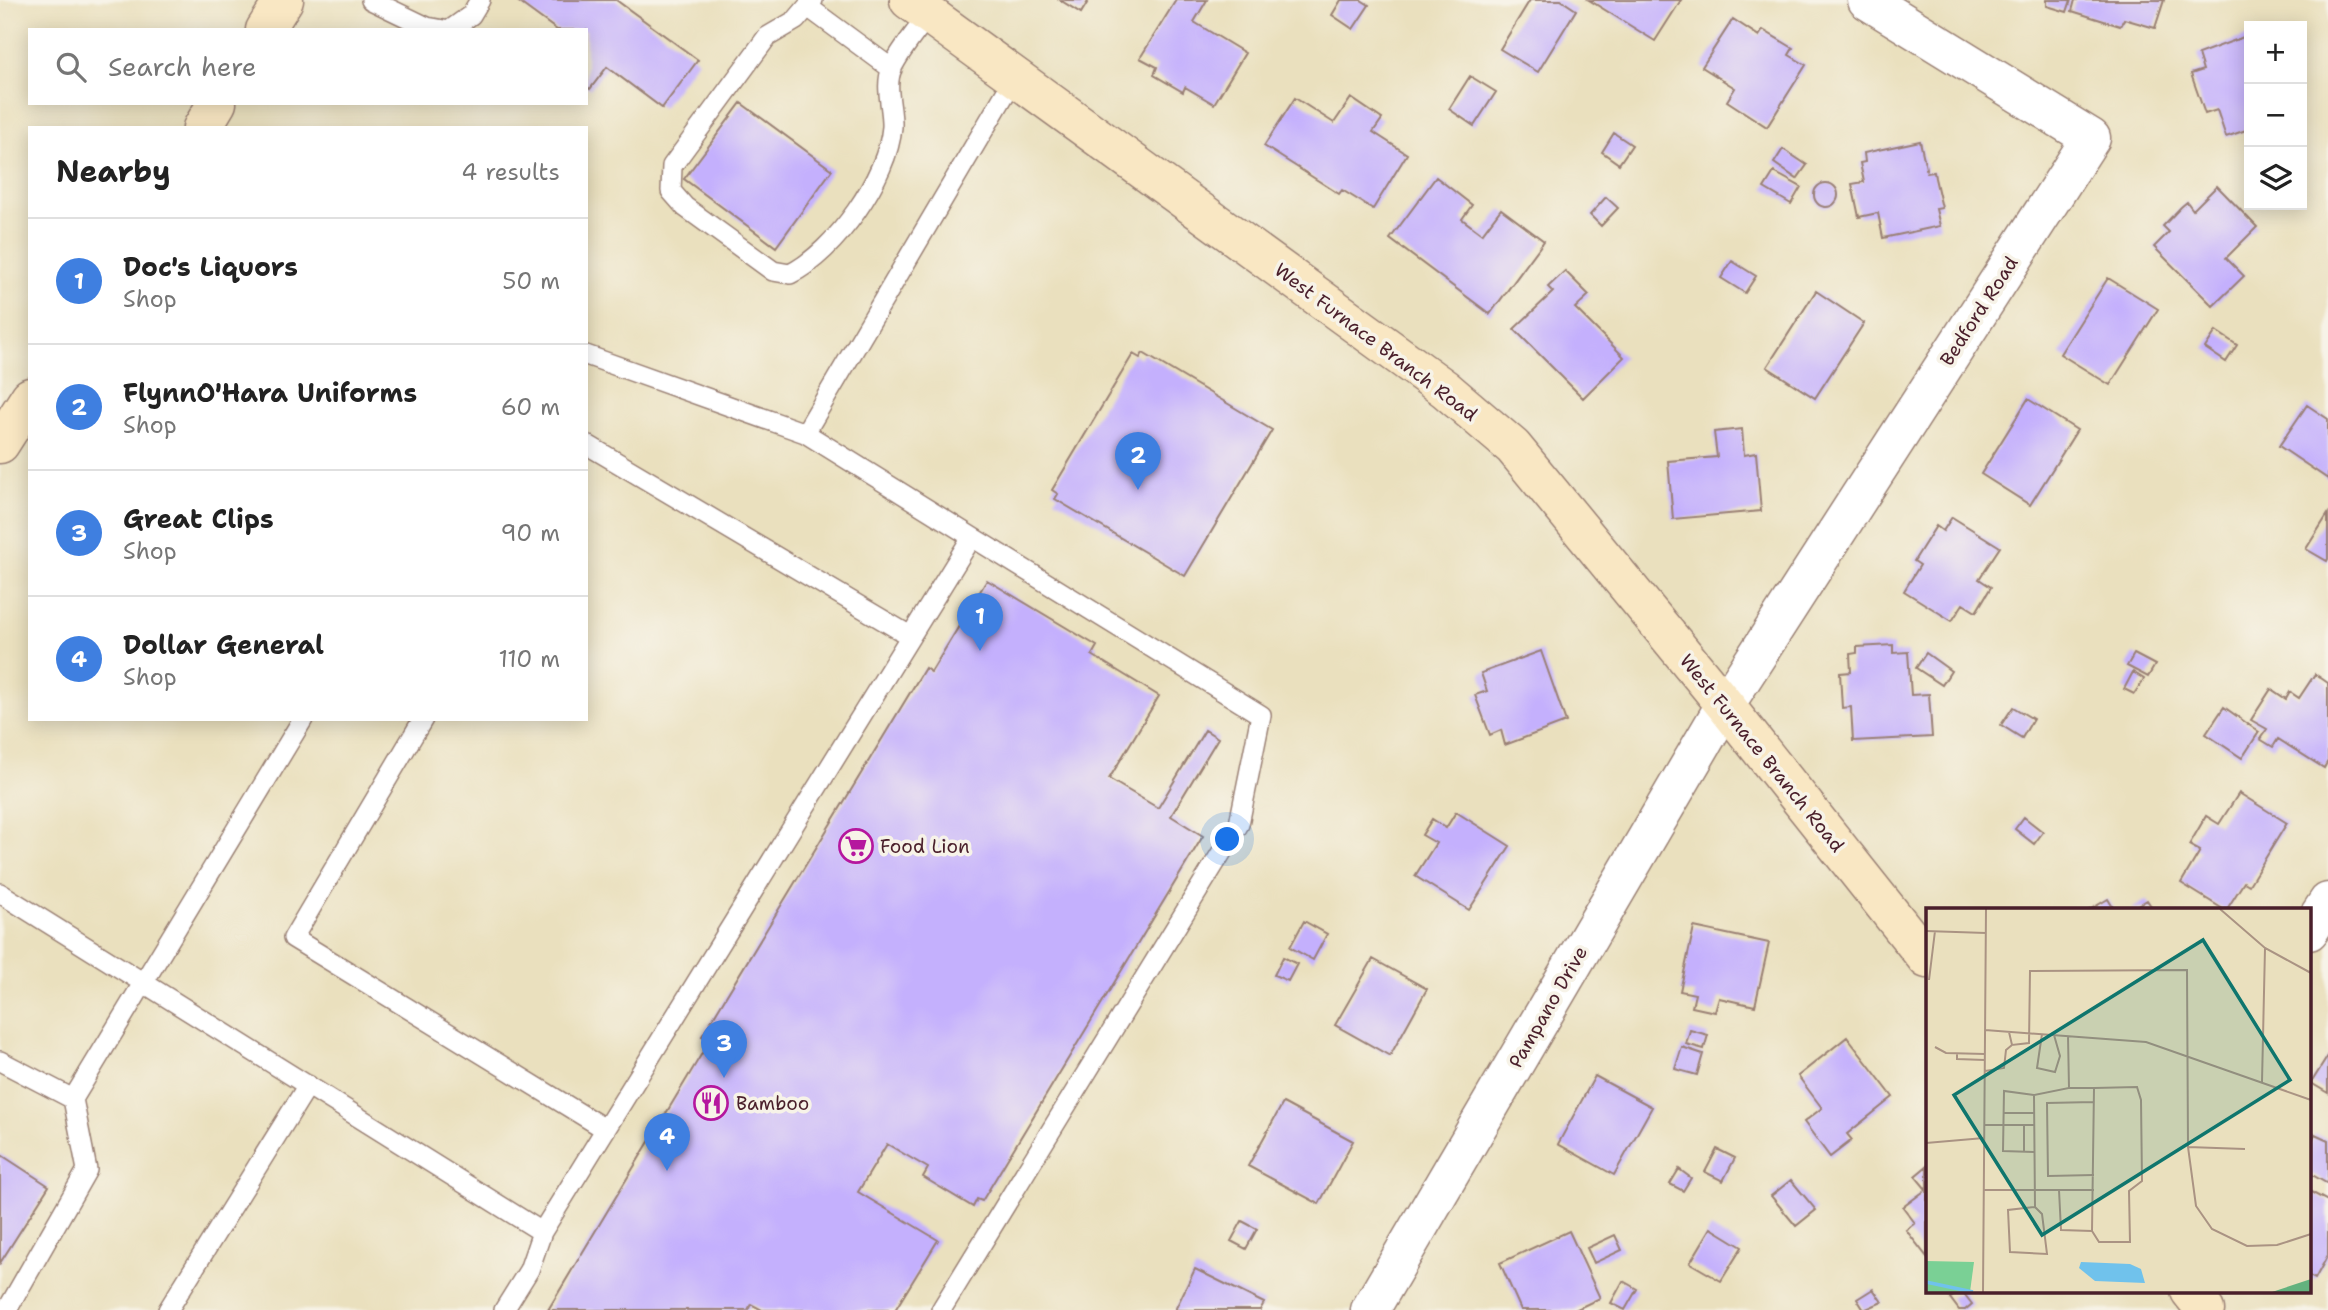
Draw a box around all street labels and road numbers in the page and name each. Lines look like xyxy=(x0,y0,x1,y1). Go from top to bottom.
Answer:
street label: Bedford Road xyxy=(1934,252,2024,370)
street label: West Furnace Branch Road xyxy=(1269,257,1483,427)
street label: West Furnace Branch Road xyxy=(1674,649,1850,857)
street label: Pampano Drive xyxy=(1503,941,1593,1073)

